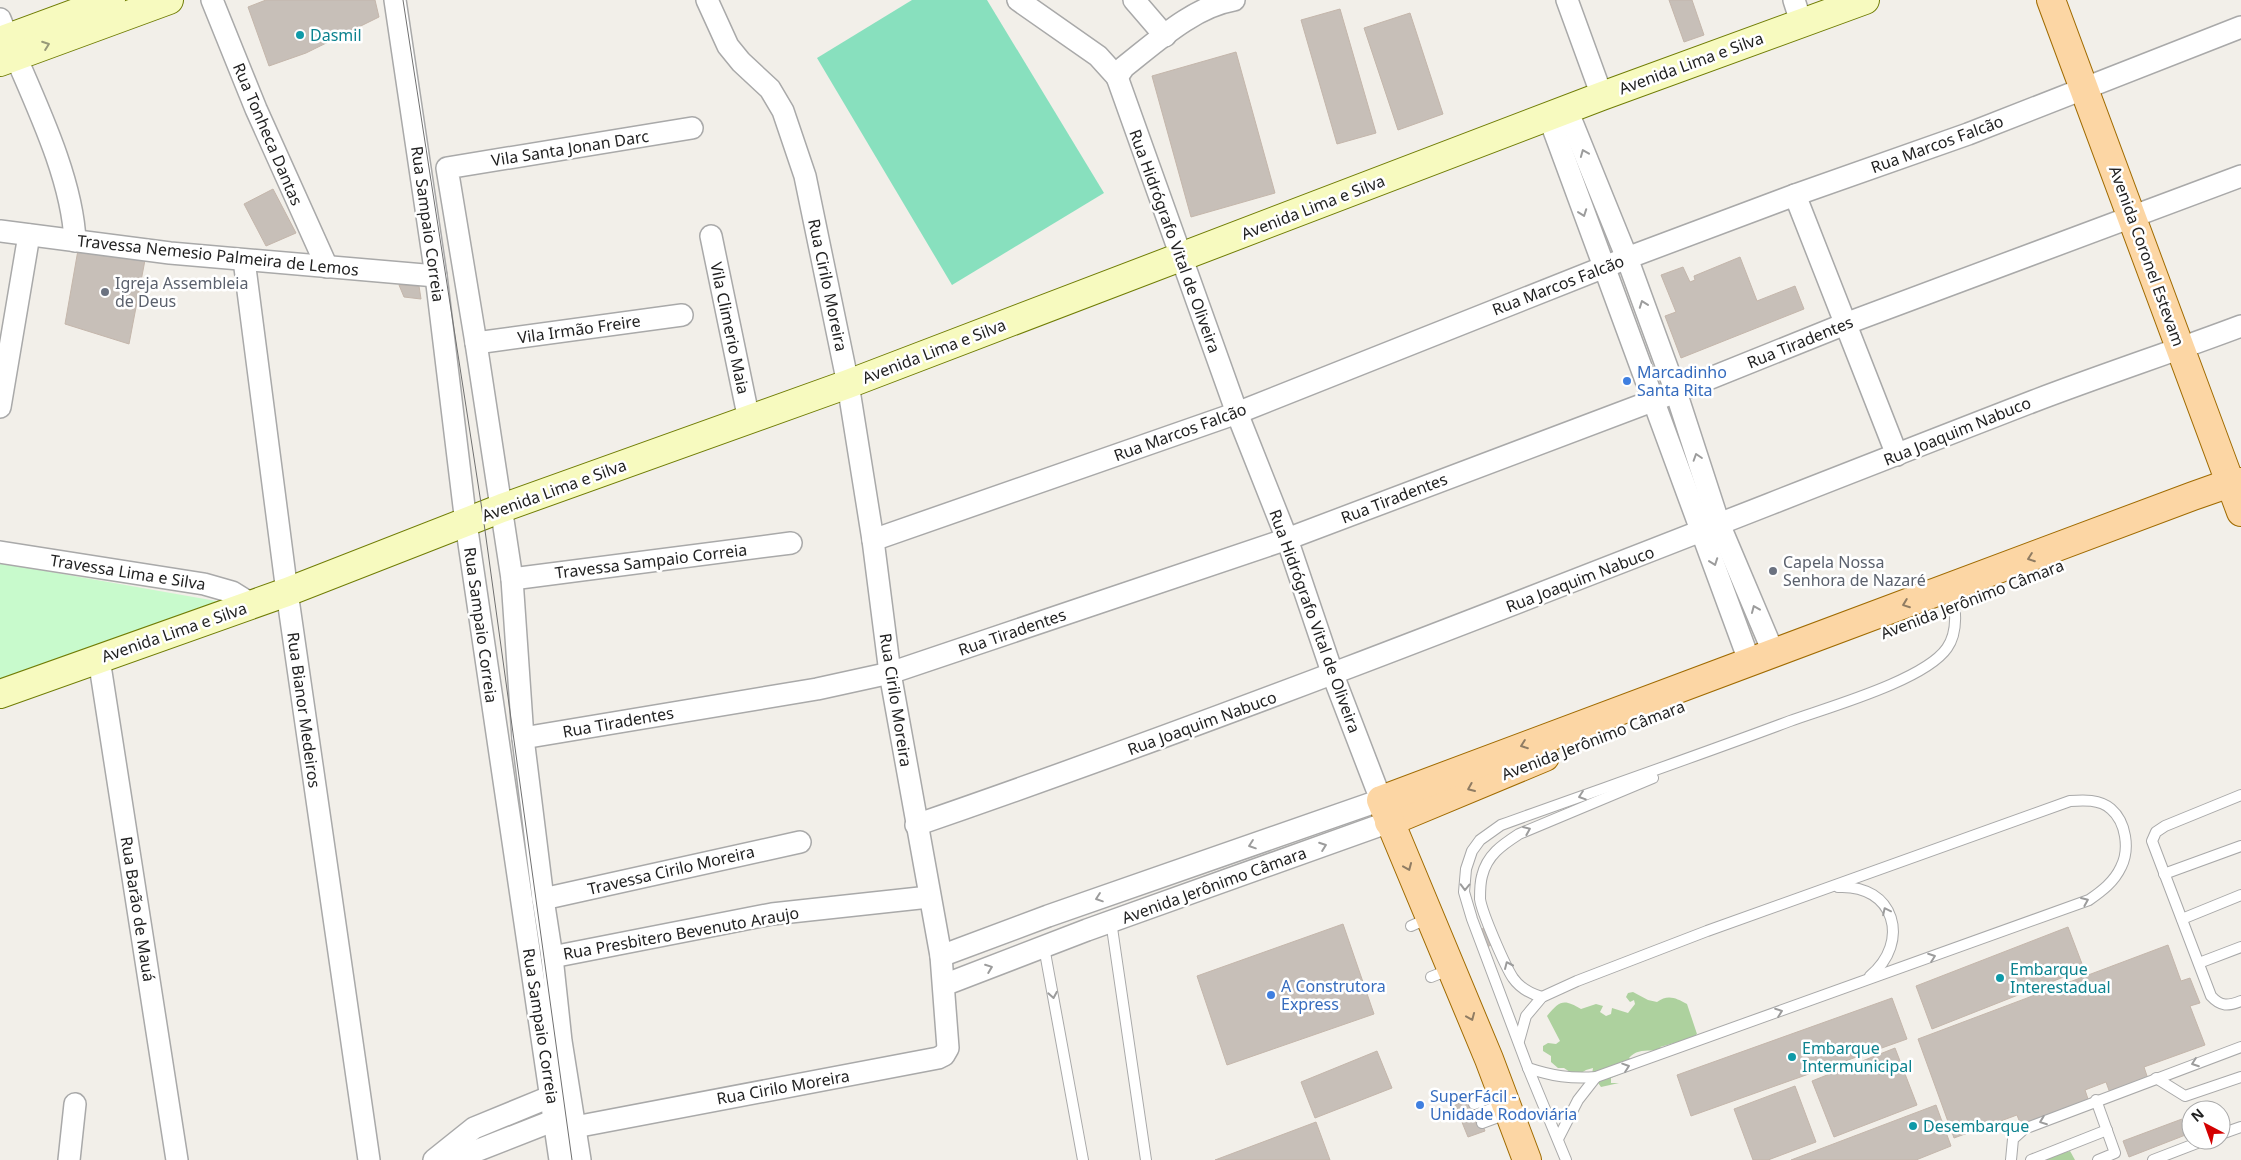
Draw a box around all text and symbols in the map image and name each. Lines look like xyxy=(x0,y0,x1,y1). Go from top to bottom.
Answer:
place label: Dasmil xyxy=(310,24,362,46)
street label: Avenida Lima e Silva xyxy=(1616,27,1766,99)
marker: Dasmil xyxy=(294,29,306,41)
one-way arrow xyxy=(41,41,50,51)
street label: Rua Tonheca Dantas xyxy=(228,59,308,209)
street label: Rua Marcos Falcão xyxy=(1868,110,2006,178)
street label: Vila Santa Jonan Darc xyxy=(490,125,651,171)
street label: Rua Hidrógrafo Vital de Oliveira xyxy=(1124,126,1226,356)
street label: Rua Sampaio Correia xyxy=(406,145,450,303)
one-way arrow xyxy=(1580,149,1590,158)
street label: Avenida Coronel Estevam xyxy=(2104,163,2190,349)
street label: Avenida Lima e Silva xyxy=(1238,169,1388,245)
one-way arrow xyxy=(1577,208,1587,216)
street label: Rua Cirilo Moreira xyxy=(803,217,853,353)
street label: Travessa Nemesio Palmeira de Lemos xyxy=(76,229,360,281)
street label: Rua Marcos Falcão xyxy=(1489,250,1627,320)
street label: Vila Climerio Maia xyxy=(705,260,755,396)
place label: Igreja Assembleia de Deus xyxy=(115,272,248,312)
marker: Igreja Assembleia de Deus xyxy=(99,286,111,298)
one-way arrow xyxy=(1639,300,1649,309)
street label: Vila Irmão Freire xyxy=(516,309,642,349)
street label: Rua Tiradentes xyxy=(1744,311,1856,373)
street label: Avenida Lima e Silva xyxy=(859,313,1009,389)
place label: Marcadinho Santa Rita xyxy=(1637,361,1727,401)
marker: Marcadinho Santa Rita xyxy=(1621,375,1633,387)
street label: Rua Joaquim Nabuco xyxy=(1880,391,2034,471)
street label: Rua Marcos Falcão xyxy=(1111,398,1249,466)
one-way arrow xyxy=(1693,453,1703,462)
street label: Avenida Lima e Silva xyxy=(479,454,629,526)
street label: Rua Tiradentes xyxy=(1338,468,1450,528)
street label: Rua Hidrógrafo Vital de Oliveira xyxy=(1264,506,1366,736)
street label: Travessa Sampaio Correia xyxy=(554,538,748,584)
street label: Rua Joaquim Nabuco xyxy=(1503,541,1657,617)
street label: Rua Sampaio Correia xyxy=(459,546,503,704)
street label: Travessa Lima e Silva xyxy=(49,549,207,595)
place label: Capela Nossa Senhora de Nazaré xyxy=(1783,551,1926,591)
one-way arrow xyxy=(2027,552,2036,562)
street label: Avenida Jerônimo Câmara xyxy=(1877,554,2067,644)
one-way arrow xyxy=(1708,557,1718,565)
marker: Capela Nossa Senhora de Nazaré xyxy=(1767,565,1779,577)
street label: Avenida Lima e Silva xyxy=(98,597,250,667)
one-way arrow xyxy=(1902,598,1911,608)
street label: Rua Tiradentes xyxy=(955,603,1069,661)
one-way arrow xyxy=(1751,605,1762,614)
street label: Rua Bianor Medeiros xyxy=(282,631,326,789)
street label: Rua Cirilo Moreira xyxy=(875,632,917,768)
street label: Rua Joaquim Nabuco xyxy=(1124,686,1280,760)
street label: Avenida Jerônimo Câmara xyxy=(1498,695,1688,785)
street label: Rua Tiradentes xyxy=(561,701,675,743)
one-way arrow xyxy=(1520,739,1529,750)
one-way arrow xyxy=(1467,782,1475,792)
one-way arrow xyxy=(1578,790,1587,800)
one-way arrow xyxy=(1522,826,1531,837)
street label: Rua Barão de Mauá xyxy=(116,835,160,983)
street label: Travessa Cirilo Moreira xyxy=(585,840,757,900)
one-way arrow xyxy=(1249,840,1257,850)
street label: Avenida Jerônimo Câmara xyxy=(1119,841,1309,929)
one-way arrow xyxy=(1318,842,1326,852)
one-way arrow xyxy=(1402,862,1413,871)
one-way arrow xyxy=(1460,883,1471,891)
one-way arrow xyxy=(1095,893,1103,903)
one-way arrow xyxy=(2080,897,2089,908)
street label: Rua Presbitero Bevenuto Araujo xyxy=(561,901,801,965)
one-way arrow xyxy=(1882,907,1892,916)
street label: Rua Sampaio Correia xyxy=(518,947,564,1105)
one-way arrow xyxy=(1927,953,1936,963)
place label: Embarque Interestadual xyxy=(2010,958,2111,998)
one-way arrow xyxy=(1503,961,1514,970)
one-way arrow xyxy=(984,964,993,974)
marker: Embarque Interestadual xyxy=(1994,972,2006,984)
place label: A Construtora Express xyxy=(1281,975,1386,1015)
marker: A Construtora Express xyxy=(1265,989,1277,1001)
one-way arrow xyxy=(1047,990,1058,999)
one-way arrow xyxy=(1774,1008,1783,1018)
one-way arrow xyxy=(1465,1012,1476,1021)
place label: Embarque Intermunicipal xyxy=(1802,1037,1912,1077)
marker: Embarque Intermunicipal xyxy=(1786,1051,1798,1063)
one-way arrow xyxy=(2191,1057,2200,1067)
one-way arrow xyxy=(1621,1063,1630,1073)
street label: Rua Cirilo Moreira xyxy=(715,1064,851,1110)
place label: SuperFácil - Unidade Rodoviária xyxy=(1430,1085,1577,1125)
marker: SuperFácil - Unidade Rodoviária xyxy=(1414,1099,1426,1111)
north arrow xyxy=(2181,1100,2231,1150)
text: N xyxy=(2187,1104,2208,1126)
place label: Desembarque xyxy=(1923,1115,2029,1137)
one-way arrow xyxy=(2039,1115,2048,1125)
marker: Desembarque xyxy=(1907,1120,1919,1132)

